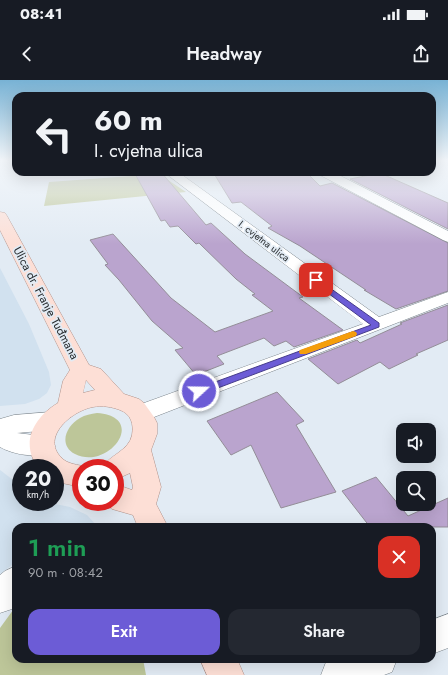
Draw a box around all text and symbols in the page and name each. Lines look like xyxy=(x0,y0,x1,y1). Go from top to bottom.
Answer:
text: 08:41 xyxy=(20,3,62,25)
text: Headway xyxy=(186,41,262,67)
icon: back xyxy=(16,43,38,65)
icon: share xyxy=(410,43,432,65)
text: 60 m xyxy=(94,100,163,141)
icon: left xyxy=(28,108,80,160)
text: I. cvjetna ulica xyxy=(94,138,203,164)
street label: I. cvjetna ulica xyxy=(235,217,293,265)
street label: Ulica dr. Franje Tuđmana xyxy=(9,243,84,363)
pin xyxy=(299,263,333,297)
icon: arrive xyxy=(305,269,327,291)
position arrow xyxy=(178,370,220,412)
map controls xyxy=(396,423,436,511)
button: sound xyxy=(396,423,436,463)
speed limit sign: 30 xyxy=(72,459,124,511)
text: 20 xyxy=(25,465,51,494)
button: search xyxy=(396,471,436,511)
text: km/h xyxy=(27,487,49,502)
text: 1 min xyxy=(28,530,86,565)
button: close xyxy=(378,536,420,578)
text: 90 m · 08:42 xyxy=(28,563,103,582)
button: Exit xyxy=(28,609,220,655)
button: Share xyxy=(228,609,420,655)

